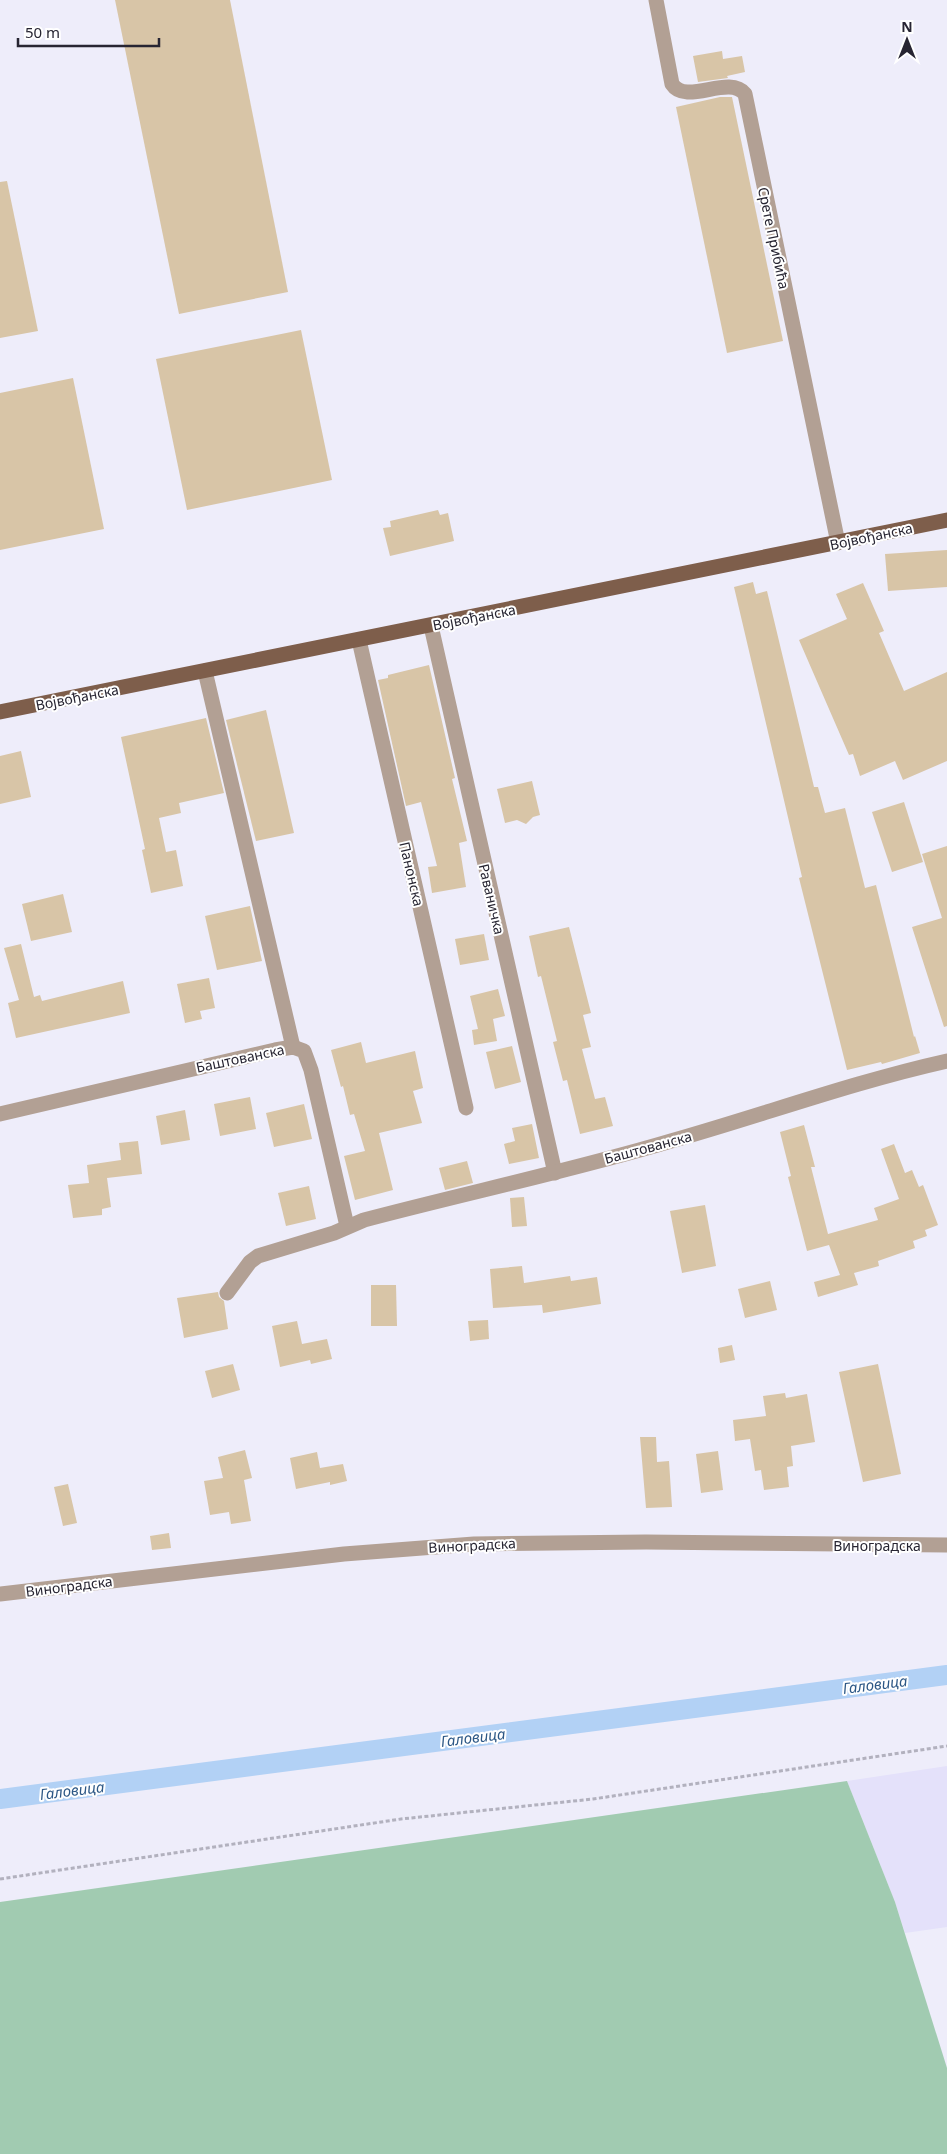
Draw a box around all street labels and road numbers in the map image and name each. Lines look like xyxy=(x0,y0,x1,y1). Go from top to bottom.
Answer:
street label: Срете Прибића xyxy=(754,185,794,291)
street label: Војвођанска xyxy=(828,518,914,554)
street label: Војвођанска xyxy=(431,600,517,634)
street label: Војвођанска xyxy=(34,680,120,714)
street label: Панонска xyxy=(395,840,429,908)
street label: Раваничка xyxy=(475,862,509,936)
street label: Баштованска xyxy=(194,1039,286,1077)
street label: Баштованска xyxy=(602,1126,694,1168)
street label: Виноградска xyxy=(428,1533,516,1557)
street label: Виноградска xyxy=(833,1536,921,1555)
street label: Виноградска xyxy=(24,1571,114,1601)

